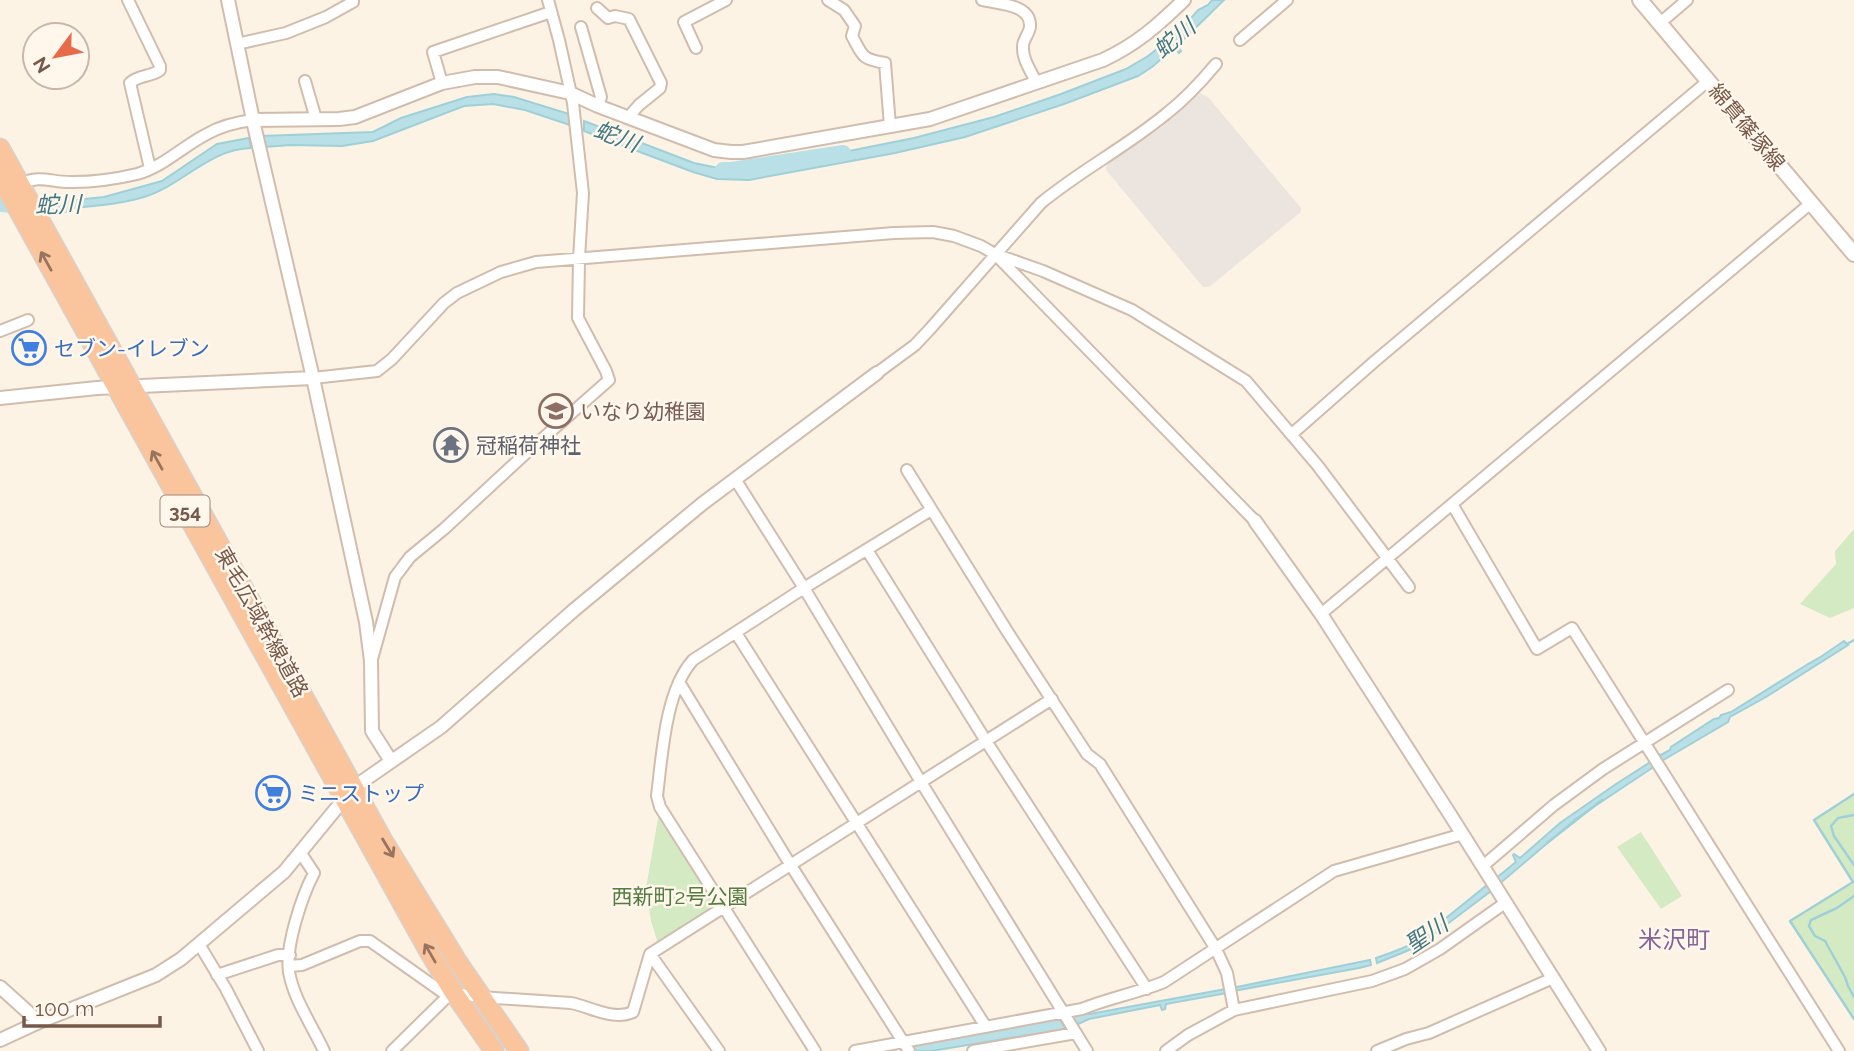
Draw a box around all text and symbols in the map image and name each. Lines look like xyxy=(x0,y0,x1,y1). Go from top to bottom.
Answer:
water label: 蛇川 xyxy=(1148,11,1203,63)
north arrow xyxy=(21,21,91,91)
text: N xyxy=(28,53,55,77)
street label: 綿貫篠塚線 xyxy=(1704,79,1790,175)
water label: 蛇川 xyxy=(591,115,646,158)
water label: 蛇川 xyxy=(35,190,84,218)
one-way arrow xyxy=(39,252,53,272)
supermarket icon: セブン-イレブン xyxy=(10,329,48,367)
place label: セブン-イレブン xyxy=(54,336,210,361)
school or university icon: いなり幼稚園 xyxy=(537,392,575,430)
place label: いなり幼稚園 xyxy=(580,399,706,424)
temple icon: 冠稲荷神社 xyxy=(432,426,470,464)
place label: 冠稲荷神社 xyxy=(476,433,581,458)
one-way arrow xyxy=(150,450,163,471)
road number: 354 xyxy=(160,496,210,526)
street label: 東毛広域幹線道路 xyxy=(210,542,314,702)
supermarket icon: ミニストップ xyxy=(254,774,292,812)
place label: ミニストップ xyxy=(298,781,424,806)
one-way arrow xyxy=(381,837,395,857)
park label: 西新町2号公園 xyxy=(612,884,748,909)
water label: 聖川 xyxy=(1399,908,1455,958)
district label: 米沢町 xyxy=(1638,925,1710,954)
one-way arrow xyxy=(423,943,436,964)
scale bar xyxy=(24,984,161,1028)
text: 100 m xyxy=(35,996,94,1021)

